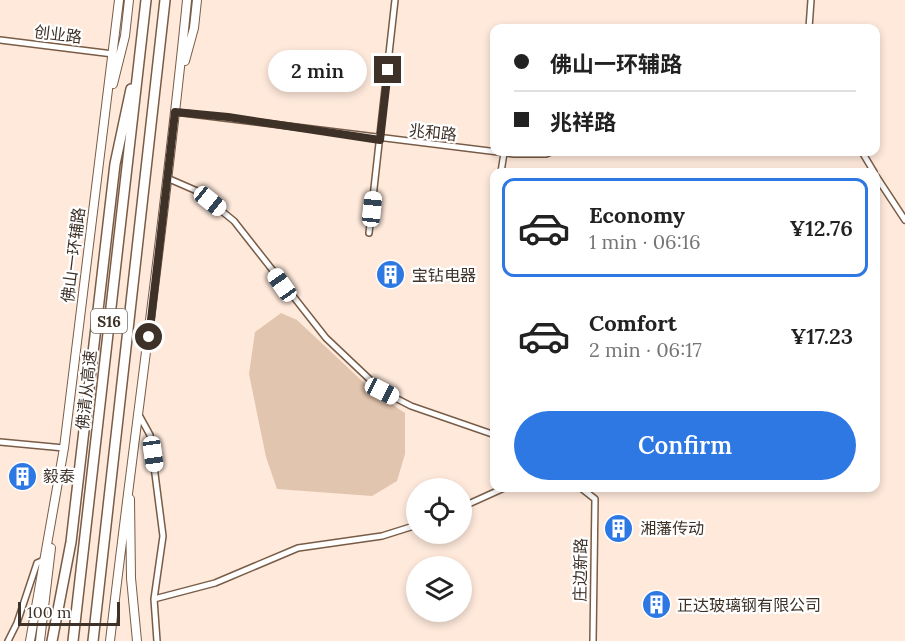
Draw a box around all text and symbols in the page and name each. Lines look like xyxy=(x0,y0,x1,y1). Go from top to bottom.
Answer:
street label: 创业路 xyxy=(33,21,83,47)
callout: 2 min xyxy=(268,49,367,91)
text: 佛山一环辅路 xyxy=(550,50,682,78)
route end xyxy=(374,56,401,83)
text: 2 min xyxy=(291,58,344,83)
text: 兆祥路 xyxy=(550,108,616,136)
street label: 兆和路 xyxy=(408,120,458,144)
car xyxy=(190,183,230,219)
car xyxy=(361,190,383,228)
icon: car xyxy=(517,201,571,255)
text: Economy xyxy=(589,201,685,229)
street label: 佛山一环辅路 xyxy=(57,206,89,304)
text: ¥12.76 xyxy=(789,214,853,242)
text: 1 min · 06:16 xyxy=(589,229,701,254)
building icon: 宝钻电器 xyxy=(375,259,407,291)
car xyxy=(264,265,300,305)
place label: 宝钻电器 xyxy=(412,265,476,285)
road number: S16 xyxy=(91,309,127,333)
icon: car xyxy=(517,309,571,363)
text: Comfort xyxy=(589,309,677,337)
text: ¥17.23 xyxy=(790,322,853,350)
route start xyxy=(135,323,162,350)
text: 2 min · 06:17 xyxy=(589,337,702,362)
street label: 佛清从高速 xyxy=(72,349,100,431)
car xyxy=(362,375,402,407)
button: Confirm xyxy=(514,411,856,480)
car xyxy=(142,435,164,473)
building icon: 毅泰 xyxy=(6,460,38,492)
place label: 毅泰 xyxy=(43,466,75,486)
map controls xyxy=(406,478,472,622)
button: locate xyxy=(406,478,472,544)
building icon: 湘藩传动 xyxy=(603,512,635,544)
place label: 湘藩传动 xyxy=(640,518,704,538)
street label: 庄边新路 xyxy=(569,538,591,602)
button: layers xyxy=(406,556,472,622)
building icon: 正达玻璃钢有限公司 xyxy=(640,589,672,621)
place label: 正达玻璃钢有限公司 xyxy=(677,595,821,615)
scale bar xyxy=(18,599,120,626)
text: 100 m xyxy=(27,602,71,622)

